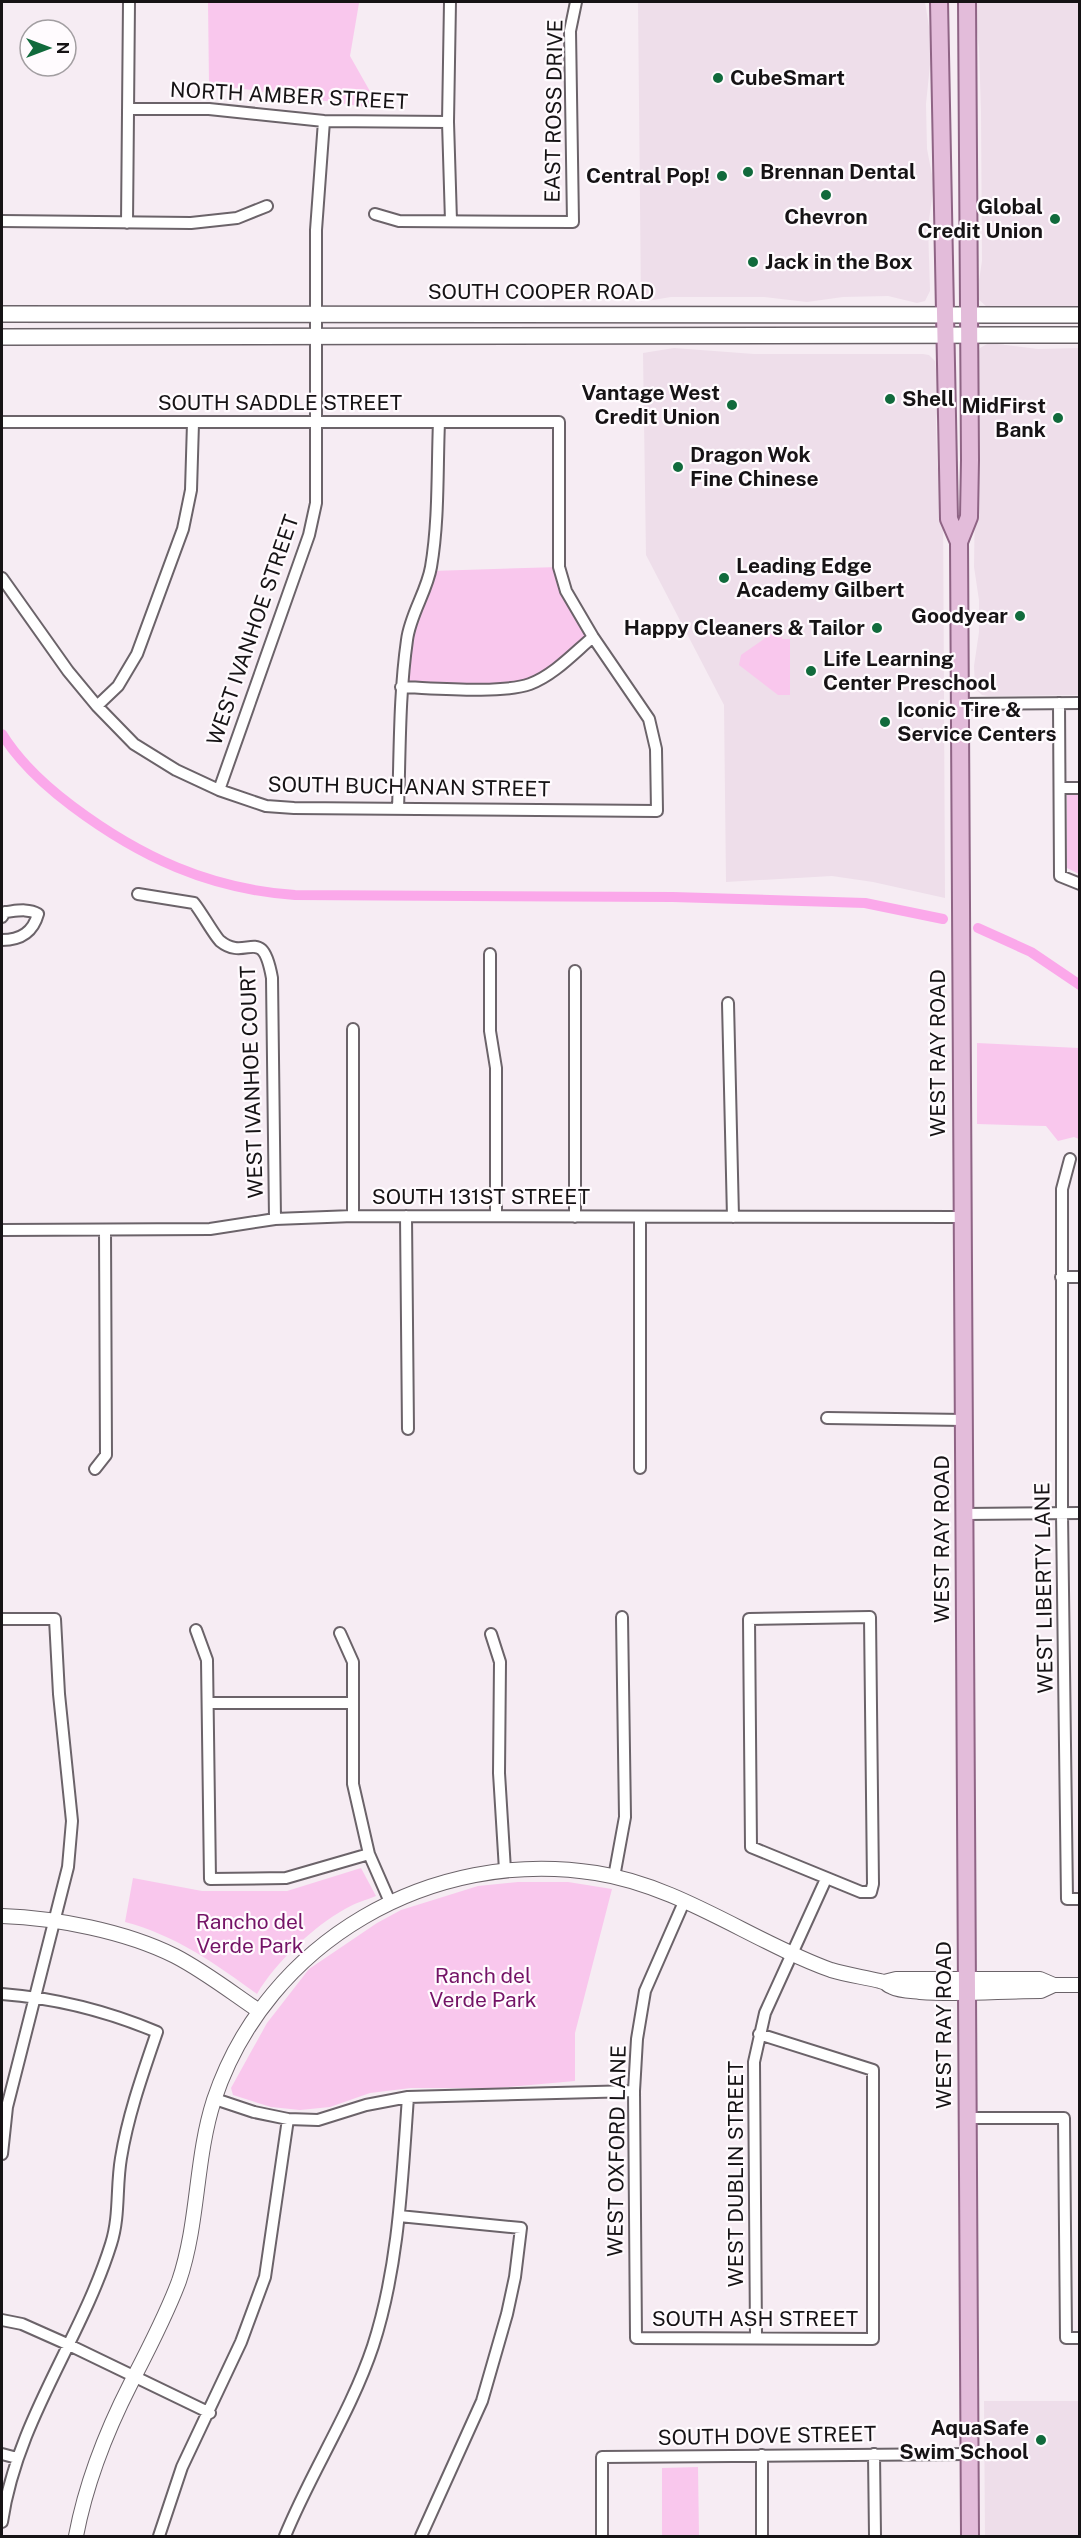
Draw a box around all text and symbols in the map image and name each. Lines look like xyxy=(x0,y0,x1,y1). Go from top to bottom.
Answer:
north arrow xyxy=(18,18,78,78)
street label: EAST ROSS DRIVE xyxy=(539,19,568,203)
text: N xyxy=(53,42,72,54)
place label: CubeSmart xyxy=(730,65,845,90)
marker: CubeSmart xyxy=(711,71,725,85)
street label: NORTH AMBER STREET xyxy=(169,77,409,114)
place label: Brennan Dental xyxy=(760,159,916,184)
place label: Central Pop! xyxy=(586,163,710,188)
marker: Brennan Dental xyxy=(741,165,755,179)
marker: Central Pop! xyxy=(715,169,729,183)
marker: Chevron xyxy=(819,188,833,202)
place label: Global Credit Union xyxy=(917,194,1043,243)
place label: Chevron xyxy=(784,204,868,229)
marker: Global Credit Union xyxy=(1048,212,1062,226)
place label: Jack in the Box xyxy=(765,249,913,274)
marker: Jack in the Box xyxy=(746,255,760,269)
street label: SOUTH COOPER ROAD xyxy=(428,279,654,304)
place label: Vantage West Credit Union xyxy=(581,380,720,429)
place label: Shell xyxy=(902,386,955,411)
street label: SOUTH SADDLE STREET xyxy=(158,390,402,415)
marker: Shell xyxy=(883,392,897,406)
place label: MidFirst Bank xyxy=(961,393,1046,442)
marker: Vantage West Credit Union xyxy=(725,398,739,412)
marker: MidFirst Bank xyxy=(1051,411,1065,425)
place label: Dragon Wok Fine Chinese xyxy=(690,442,819,491)
marker: Dragon Wok Fine Chinese xyxy=(671,460,685,474)
street label: WEST IVANHOE STREET xyxy=(201,511,304,748)
place label: Leading Edge Academy Gilbert xyxy=(736,553,905,602)
marker: Leading Edge Academy Gilbert xyxy=(717,571,731,585)
place label: Goodyear xyxy=(911,603,1008,628)
marker: Goodyear xyxy=(1013,609,1027,623)
place label: Happy Cleaners & Tailor xyxy=(624,615,865,640)
marker: Happy Cleaners & Tailor xyxy=(870,621,884,635)
place label: Life Learning Center Preschool xyxy=(823,646,997,695)
marker: Life Learning Center Preschool xyxy=(804,664,818,678)
place label: Iconic Tire & Service Centers xyxy=(897,697,1057,746)
marker: Iconic Tire & Service Centers xyxy=(878,715,892,729)
street label: SOUTH BUCHANAN STREET xyxy=(268,772,551,801)
street label: WEST IVANHOE COURT xyxy=(235,965,268,1199)
street label: WEST RAY ROAD xyxy=(925,969,950,1137)
street label: SOUTH 131ST STREET xyxy=(372,1184,590,1209)
street label: WEST RAY ROAD xyxy=(929,1455,954,1623)
street label: WEST LIBERTY LANE xyxy=(1029,1482,1058,1694)
park label: Rancho del Verde Park xyxy=(196,1909,304,1958)
street label: WEST RAY ROAD xyxy=(931,1941,956,2109)
park label: Ranch del Verde Park xyxy=(429,1963,537,2012)
street label: WEST OXFORD LANE xyxy=(602,2045,631,2257)
street label: WEST DUBLIN STREET xyxy=(723,2061,748,2287)
street label: SOUTH ASH STREET xyxy=(652,2306,858,2331)
place label: AquaSafe Swim School xyxy=(899,2415,1029,2464)
street label: SOUTH DOVE STREET xyxy=(657,2421,876,2450)
marker: AquaSafe Swim School xyxy=(1034,2433,1048,2447)

